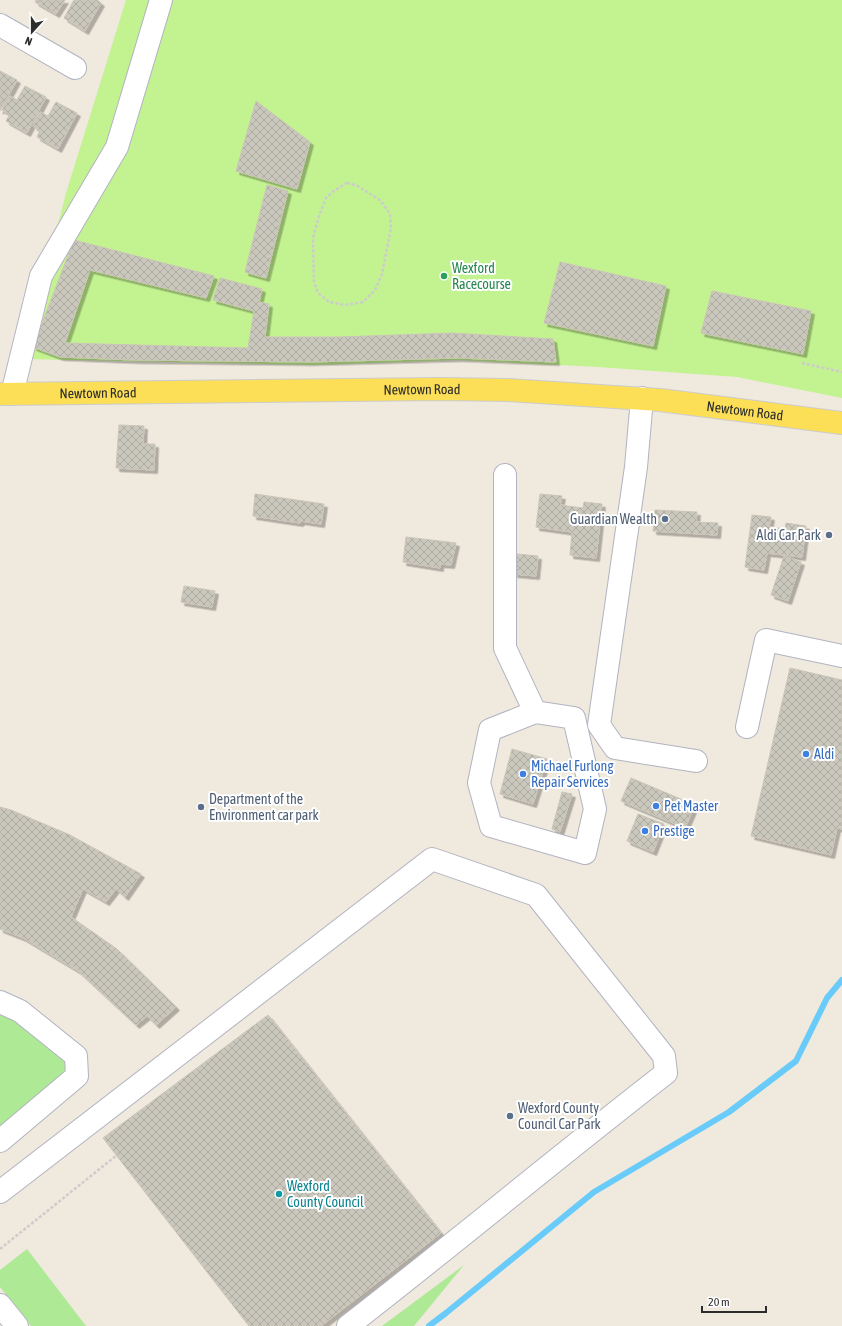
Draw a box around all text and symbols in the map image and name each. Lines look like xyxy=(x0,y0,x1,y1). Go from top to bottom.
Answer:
north arrow xyxy=(12,12,52,52)
text: N xyxy=(23,35,34,48)
place label: Wexford Racecourse xyxy=(452,260,511,292)
marker: Wexford Racecourse xyxy=(439,271,449,281)
street label: Newtown Road xyxy=(383,381,461,398)
street label: Newtown Road xyxy=(59,384,137,401)
street label: Newtown Road xyxy=(706,398,784,424)
place label: Guardian Wealth xyxy=(570,511,657,527)
marker: Guardian Wealth xyxy=(660,514,670,524)
place label: Aldi Car Park xyxy=(757,527,821,543)
marker: Aldi Car Park xyxy=(824,530,834,540)
place label: Aldi xyxy=(814,746,834,762)
marker: Aldi xyxy=(801,749,811,759)
place label: Michael Furlong Repair Services xyxy=(531,758,613,790)
marker: Michael Furlong Repair Services xyxy=(518,769,528,779)
place label: Department of the Environment car park xyxy=(209,791,319,823)
place label: Pet Master xyxy=(664,798,719,814)
marker: Pet Master xyxy=(651,801,661,811)
marker: Department of the Environment car park xyxy=(196,802,206,812)
place label: Prestige xyxy=(653,823,695,839)
marker: Prestige xyxy=(640,826,650,836)
place label: Wexford County Council Car Park xyxy=(518,1100,601,1132)
marker: Wexford County Council Car Park xyxy=(505,1111,515,1121)
place label: Wexford County Council xyxy=(287,1178,364,1210)
marker: Wexford County Council xyxy=(274,1189,284,1199)
scale bar xyxy=(702,1288,766,1314)
text: 20 m xyxy=(708,1295,730,1309)

